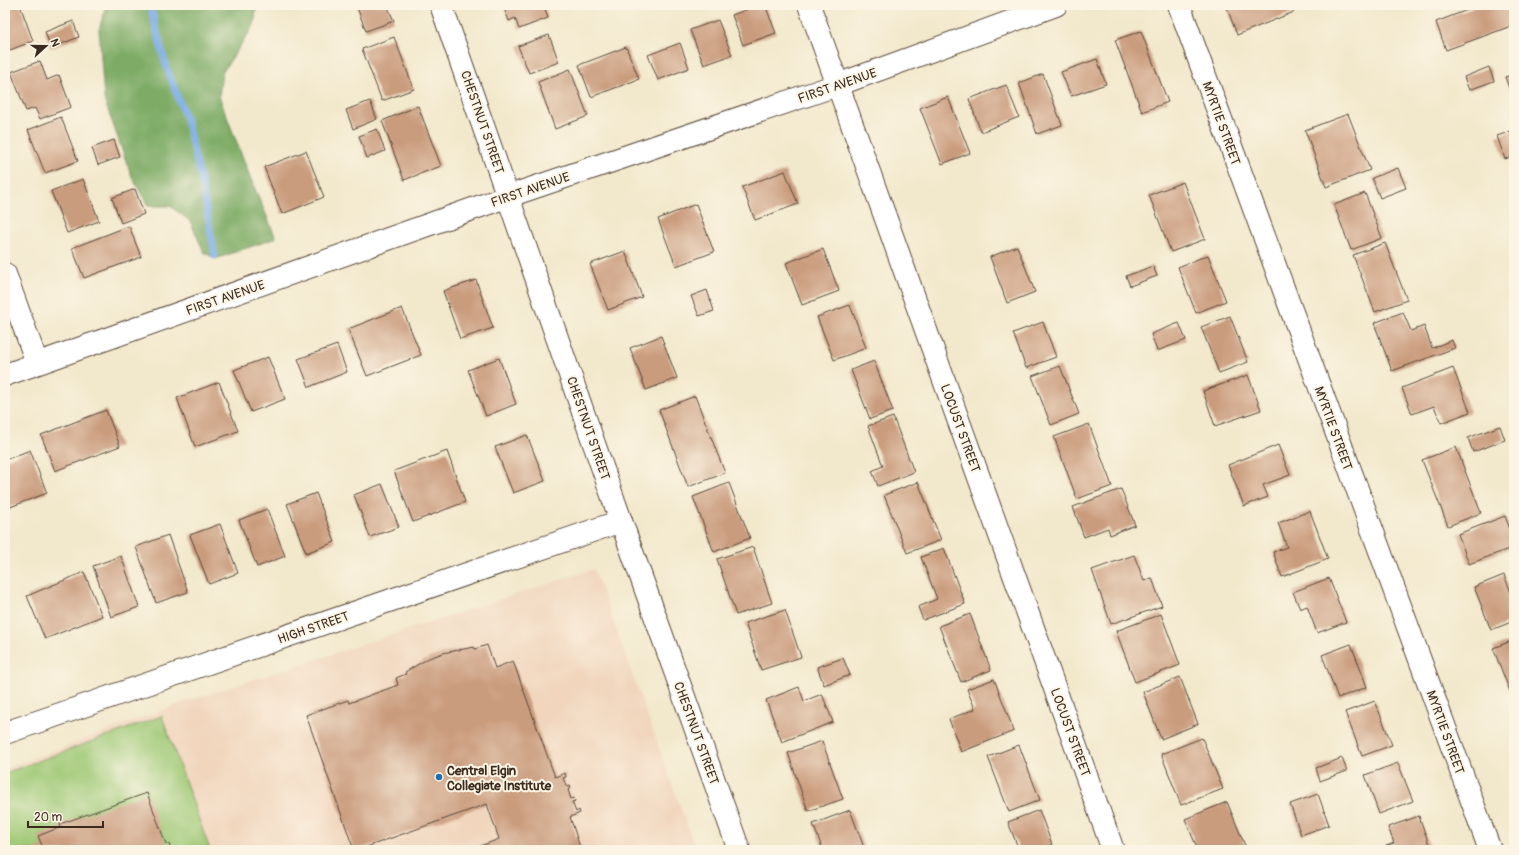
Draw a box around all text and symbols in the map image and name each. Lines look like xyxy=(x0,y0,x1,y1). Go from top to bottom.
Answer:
north arrow xyxy=(26,26,66,66)
text: N xyxy=(47,37,62,49)
street label: FIRST AVENUE xyxy=(796,65,879,107)
street label: CHESTNUT STREET xyxy=(457,69,507,176)
street label: MYRTIE STREET xyxy=(1198,79,1244,167)
street label: FIRST AVENUE xyxy=(489,169,572,211)
street label: FIRST AVENUE xyxy=(184,277,267,319)
street label: CHESTNUT STREET xyxy=(563,375,613,482)
street label: LOCUST STREET xyxy=(937,382,983,475)
street label: MYRTIE STREET xyxy=(1310,384,1356,472)
street label: HIGH STREET xyxy=(276,608,351,648)
street label: CHESTNUT STREET xyxy=(670,680,722,787)
street label: LOCUST STREET xyxy=(1047,686,1093,779)
street label: MYRTIE STREET xyxy=(1422,688,1468,776)
place label: Central Elgin Collegiate Institute xyxy=(447,763,552,794)
marker: Central Elgin Collegiate Institute xyxy=(434,772,444,782)
scale bar xyxy=(28,803,103,829)
text: 20 m xyxy=(34,810,63,825)

